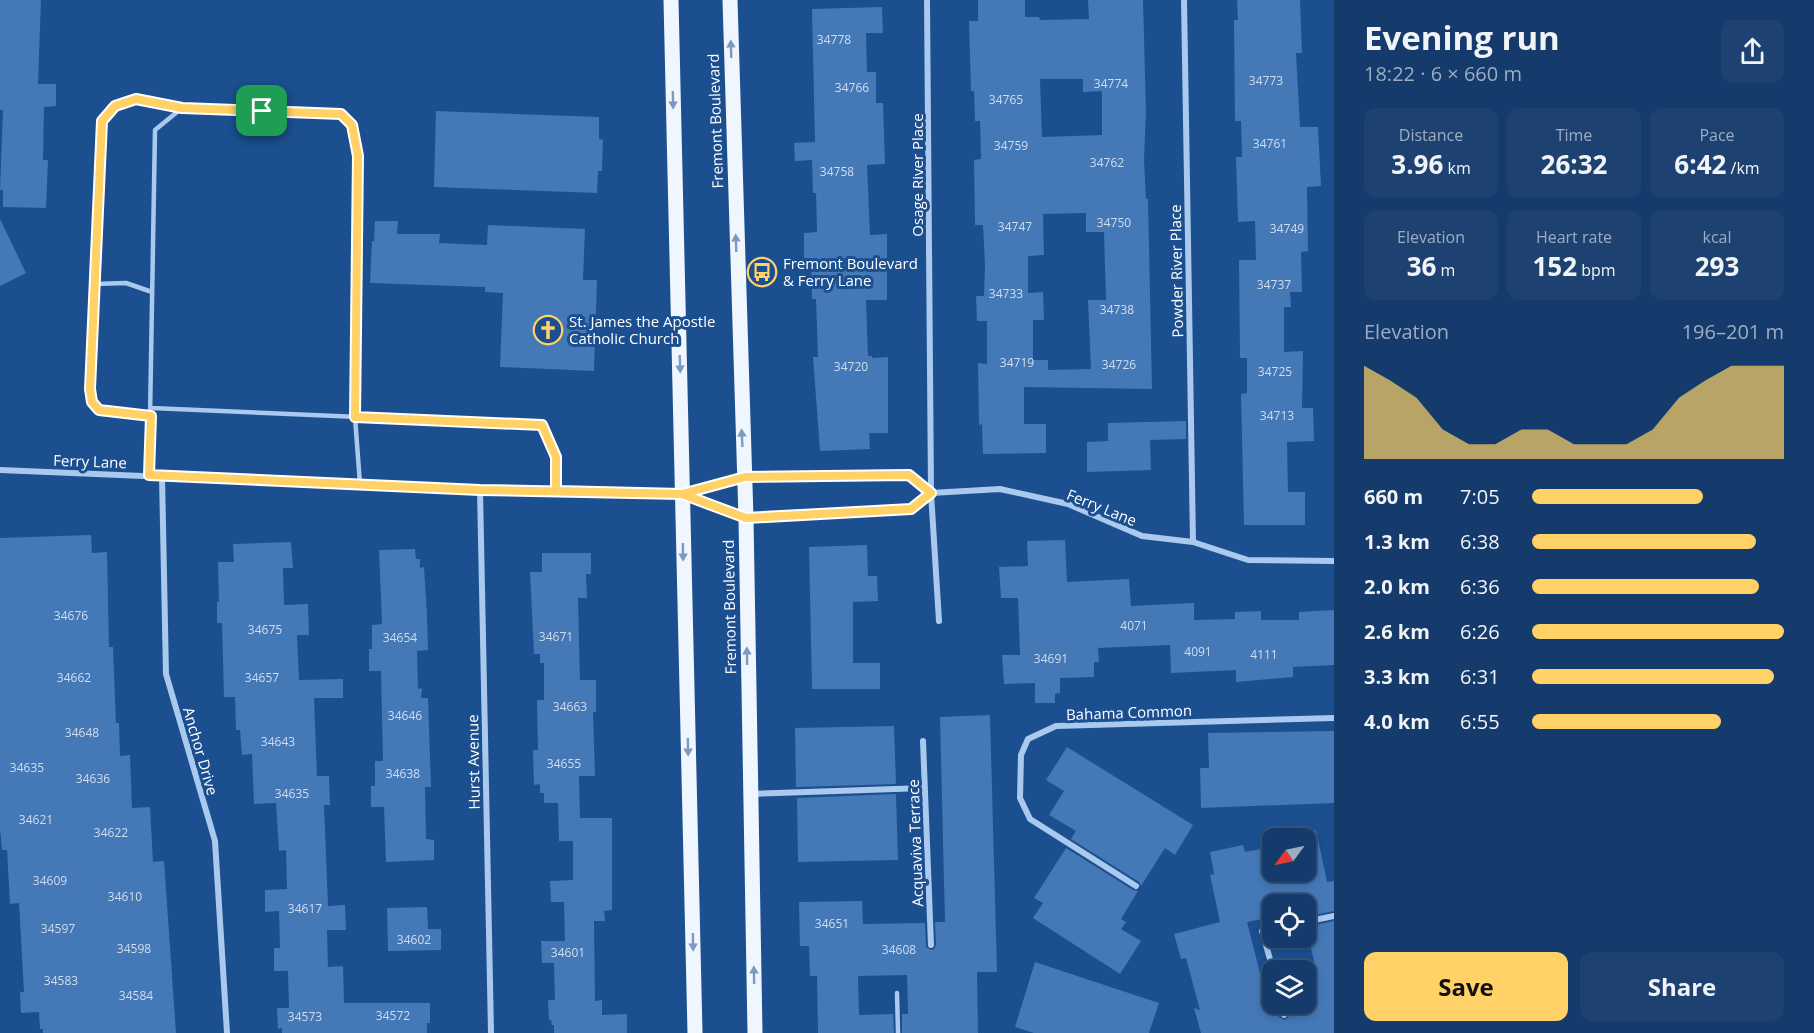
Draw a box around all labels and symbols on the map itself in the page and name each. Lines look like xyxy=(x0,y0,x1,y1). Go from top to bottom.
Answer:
house number: 34778 xyxy=(817,31,851,48)
one-way arrow xyxy=(726,39,736,58)
street label: Fremont Boulevard xyxy=(703,53,727,189)
house number: 34773 xyxy=(1249,72,1283,89)
house number: 34774 xyxy=(1094,75,1128,92)
house number: 34766 xyxy=(835,79,869,96)
pin xyxy=(236,85,287,136)
one-way arrow xyxy=(668,91,678,110)
house number: 34765 xyxy=(989,91,1023,108)
street label: Osage River Place xyxy=(907,113,927,237)
house number: 34761 xyxy=(1253,135,1287,152)
house number: 34759 xyxy=(994,137,1028,154)
house number: 34762 xyxy=(1090,154,1124,171)
house number: 34758 xyxy=(820,163,854,180)
street label: Powder River Place xyxy=(1165,204,1187,338)
house number: 34750 xyxy=(1097,214,1131,231)
house number: 34747 xyxy=(998,218,1032,235)
house number: 34749 xyxy=(1270,220,1304,237)
one-way arrow xyxy=(732,234,741,253)
place label: Fremont Boulevard & Ferry Lane xyxy=(783,253,918,290)
bus stop icon: Fremont Boulevard & Ferry Lane xyxy=(746,256,778,288)
house number: 34737 xyxy=(1257,276,1291,293)
house number: 34733 xyxy=(989,285,1023,302)
house number: 34738 xyxy=(1100,301,1134,318)
place label: St. James the Apostle Catholic Church xyxy=(569,311,715,348)
church icon: St. James the Apostle Catholic Church xyxy=(532,314,564,346)
one-way arrow xyxy=(676,354,685,373)
house number: 34719 xyxy=(1000,354,1034,371)
house number: 34726 xyxy=(1102,356,1136,373)
house number: 34720 xyxy=(834,358,868,375)
house number: 34725 xyxy=(1258,363,1292,380)
house number: 34713 xyxy=(1260,407,1294,424)
one-way arrow xyxy=(738,429,747,448)
street label: Ferry Lane xyxy=(53,450,127,472)
street label: Ferry Lane xyxy=(1064,484,1140,530)
street label: Fremont Boulevard xyxy=(718,539,740,675)
one-way arrow xyxy=(679,543,688,562)
house number: 34676 xyxy=(54,607,88,624)
house number: 4071 xyxy=(1120,617,1148,634)
house number: 34675 xyxy=(248,621,282,638)
house number: 34671 xyxy=(539,628,573,645)
house number: 34654 xyxy=(383,629,417,646)
house number: 4091 xyxy=(1184,643,1212,660)
one-way arrow xyxy=(742,646,752,665)
house number: 4111 xyxy=(1250,646,1278,663)
house number: 34691 xyxy=(1034,650,1068,667)
house number: 34662 xyxy=(57,669,91,686)
house number: 34657 xyxy=(245,669,279,686)
house number: 34663 xyxy=(553,698,587,715)
street label: Bahama Common xyxy=(1066,700,1192,724)
street label: Anchor Drive xyxy=(179,705,223,797)
house number: 34646 xyxy=(388,707,422,724)
street label: Hurst Avenue xyxy=(462,714,484,810)
house number: 34648 xyxy=(65,724,99,741)
house number: 34643 xyxy=(261,733,295,750)
one-way arrow xyxy=(683,738,693,757)
house number: 34655 xyxy=(547,755,581,772)
house number: 34635 xyxy=(10,759,44,776)
house number: 34638 xyxy=(386,765,420,782)
house number: 34636 xyxy=(76,770,110,787)
street label: Acquaviva Terrace xyxy=(903,779,927,907)
house number: 34635 xyxy=(275,785,309,802)
house number: 34621 xyxy=(19,811,53,828)
house number: 34622 xyxy=(94,824,128,841)
north arrow xyxy=(1262,828,1316,882)
house number: 34609 xyxy=(33,872,67,889)
house number: 34610 xyxy=(108,888,142,905)
house number: 34617 xyxy=(288,900,322,917)
house number: 34651 xyxy=(815,915,849,932)
house number: 34597 xyxy=(41,920,75,937)
house number: 34602 xyxy=(397,931,431,948)
one-way arrow xyxy=(688,933,697,952)
house number: 34598 xyxy=(117,940,151,957)
house number: 34608 xyxy=(882,941,916,958)
house number: 34601 xyxy=(551,944,585,961)
one-way arrow xyxy=(749,965,758,984)
house number: 34583 xyxy=(44,972,78,989)
house number: 34584 xyxy=(119,987,153,1004)
house number: 34572 xyxy=(376,1007,410,1024)
house number: 34573 xyxy=(288,1008,322,1025)

